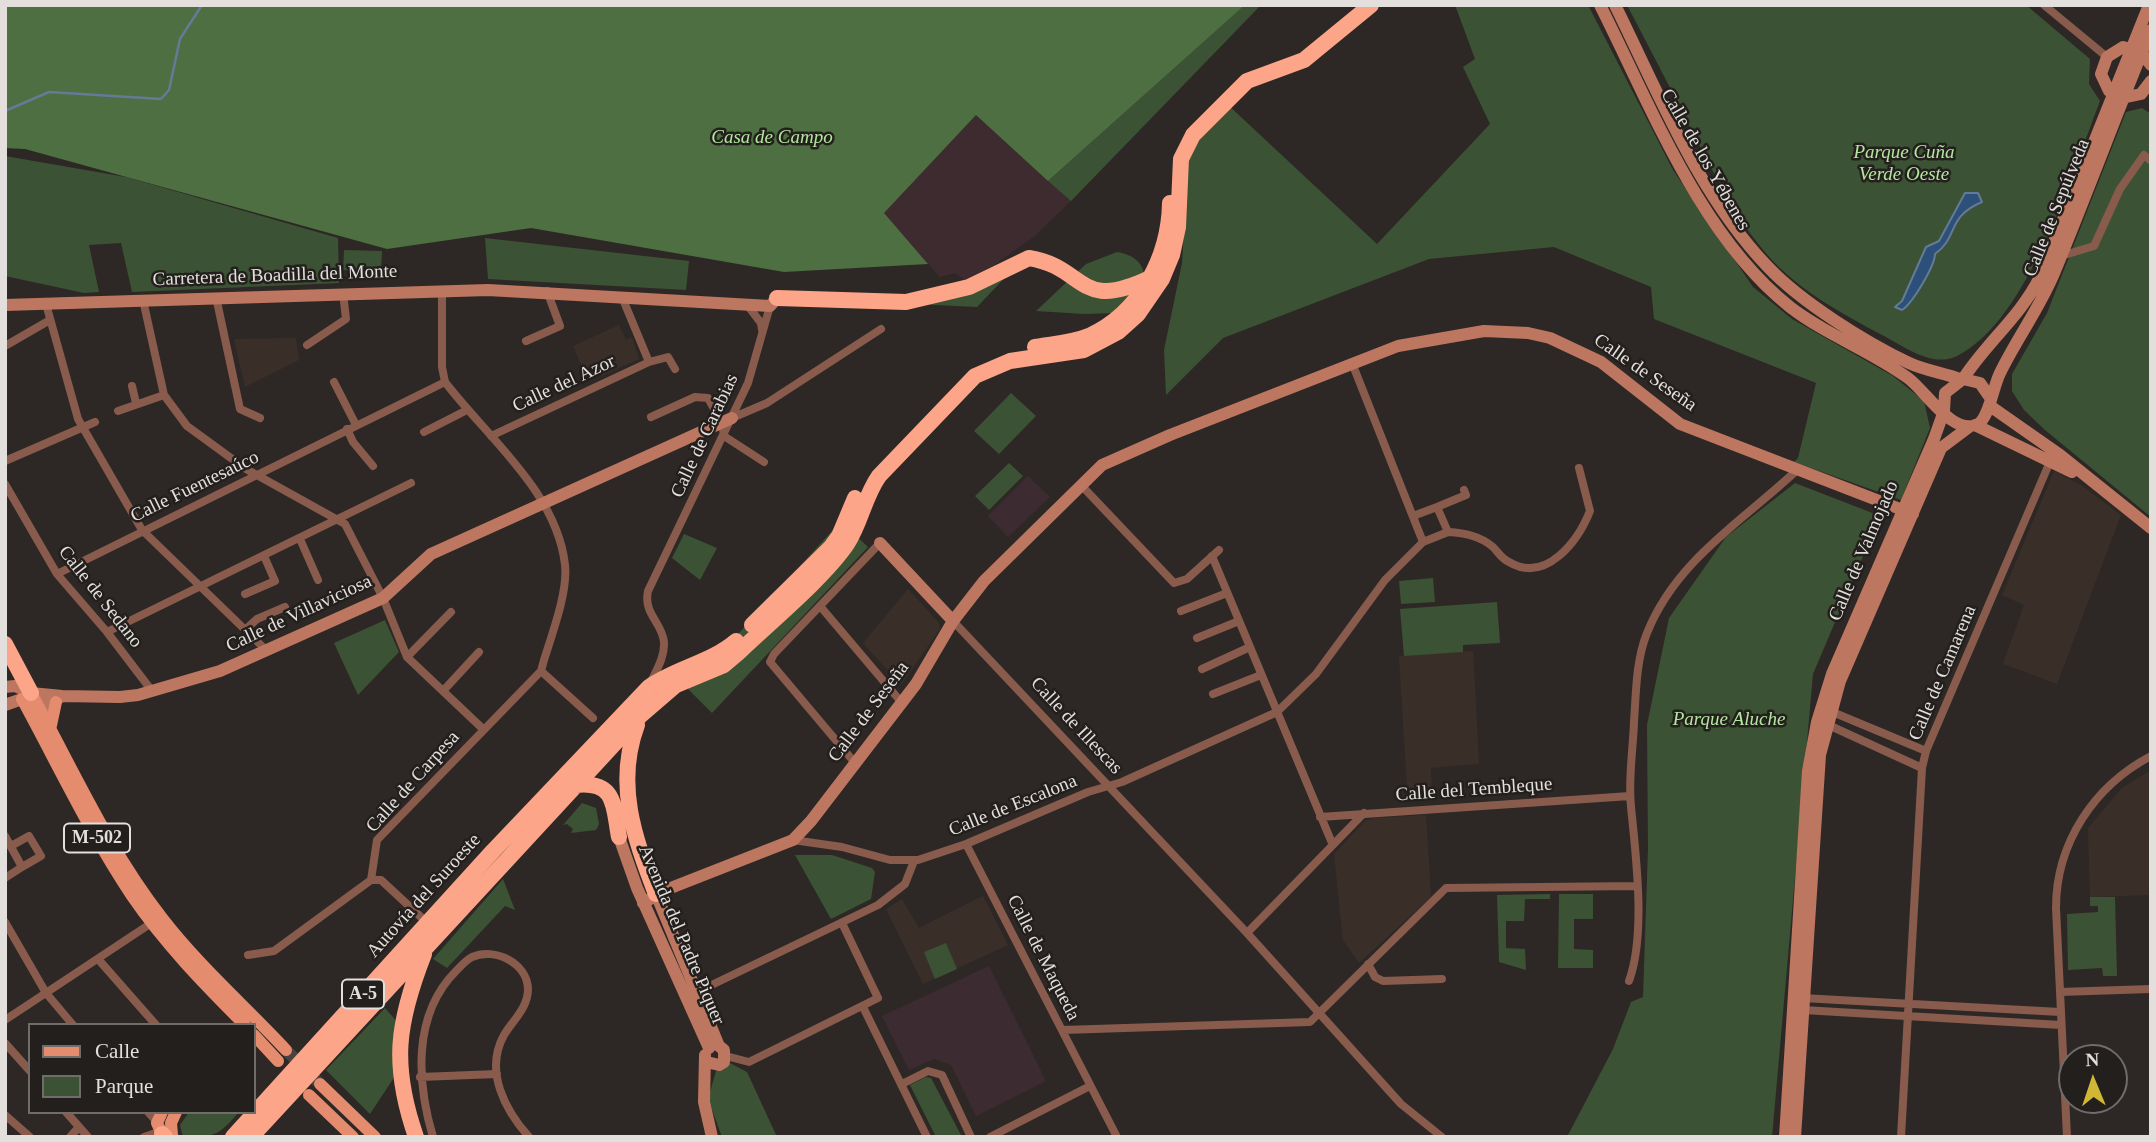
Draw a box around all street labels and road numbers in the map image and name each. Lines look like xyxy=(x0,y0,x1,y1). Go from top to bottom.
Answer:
street label: Calle de los Yébenes xyxy=(1655,85,1755,235)
street label: Calle de Sepúlveda xyxy=(2019,136,2095,280)
street label: Carretera de Boadilla del Monte xyxy=(152,260,398,292)
street label: Calle de Seseña xyxy=(1589,329,1701,417)
street label: Calle del Azor xyxy=(509,350,619,418)
street label: Calle de Carabias xyxy=(666,370,744,502)
street label: Calle Fuentesaúco xyxy=(127,446,263,528)
street label: Calle de Valmojado xyxy=(1824,478,1904,624)
street label: Calle de Sedano xyxy=(53,541,147,653)
street label: Calle de Villaviciosa xyxy=(222,570,376,658)
street label: Calle de Camarena xyxy=(1904,602,1982,744)
street label: Calle de Seseña xyxy=(824,657,914,767)
street label: Calle de Illescas xyxy=(1025,673,1127,779)
street label: Calle de Carpesa xyxy=(361,727,465,837)
street label: Calle de Escalona xyxy=(946,770,1080,842)
street label: Calle del Tembleque xyxy=(1395,773,1553,807)
road number: M-502 xyxy=(64,824,130,852)
street label: Autovía del Suroeste xyxy=(362,829,486,963)
street label: Avenida del Padre Piquer xyxy=(633,842,729,1028)
street label: Calle de Maqueda xyxy=(1001,891,1085,1025)
road number: A-5 xyxy=(342,979,384,1009)

